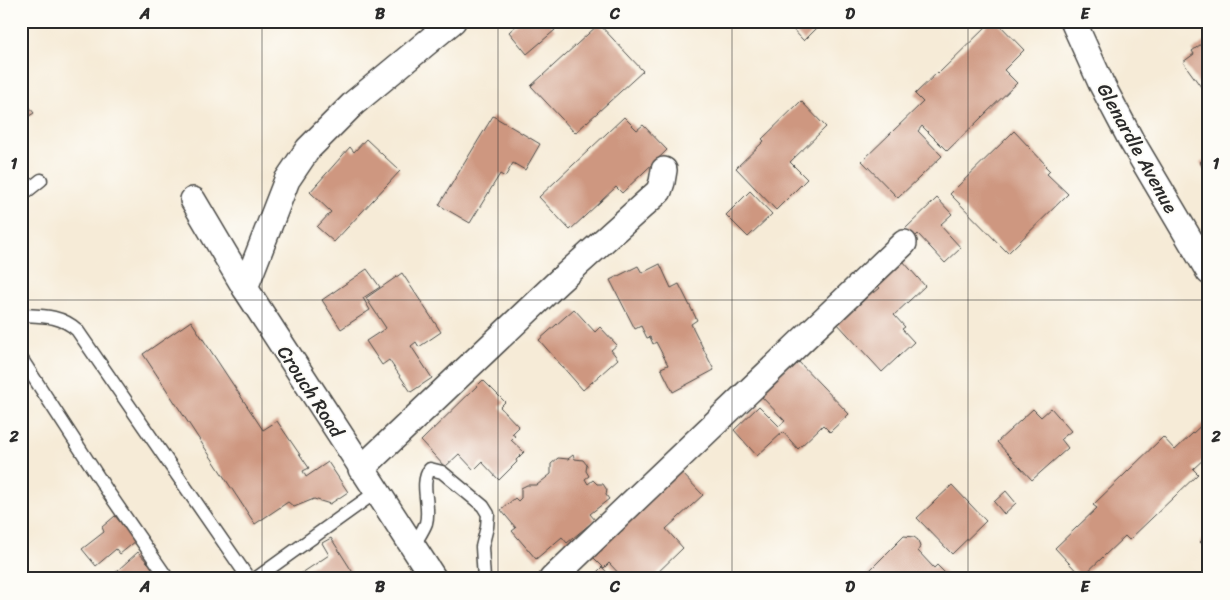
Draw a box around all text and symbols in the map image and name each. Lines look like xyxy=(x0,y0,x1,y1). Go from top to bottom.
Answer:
text: A xyxy=(139,0,150,28)
text: B xyxy=(375,0,386,28)
text: C xyxy=(609,0,621,28)
text: D xyxy=(845,0,855,28)
text: E xyxy=(1081,0,1091,28)
street label: Glenardle Avenue xyxy=(1088,77,1187,220)
text: 1 xyxy=(11,149,18,178)
text: 1 xyxy=(1213,149,1220,178)
street label: Crouch Road xyxy=(268,339,354,446)
text: 2 xyxy=(8,422,19,451)
text: 2 xyxy=(1210,422,1221,451)
text: A xyxy=(139,572,150,600)
text: B xyxy=(375,572,386,600)
text: C xyxy=(609,572,621,600)
text: D xyxy=(845,572,855,600)
text: E xyxy=(1081,572,1091,600)

